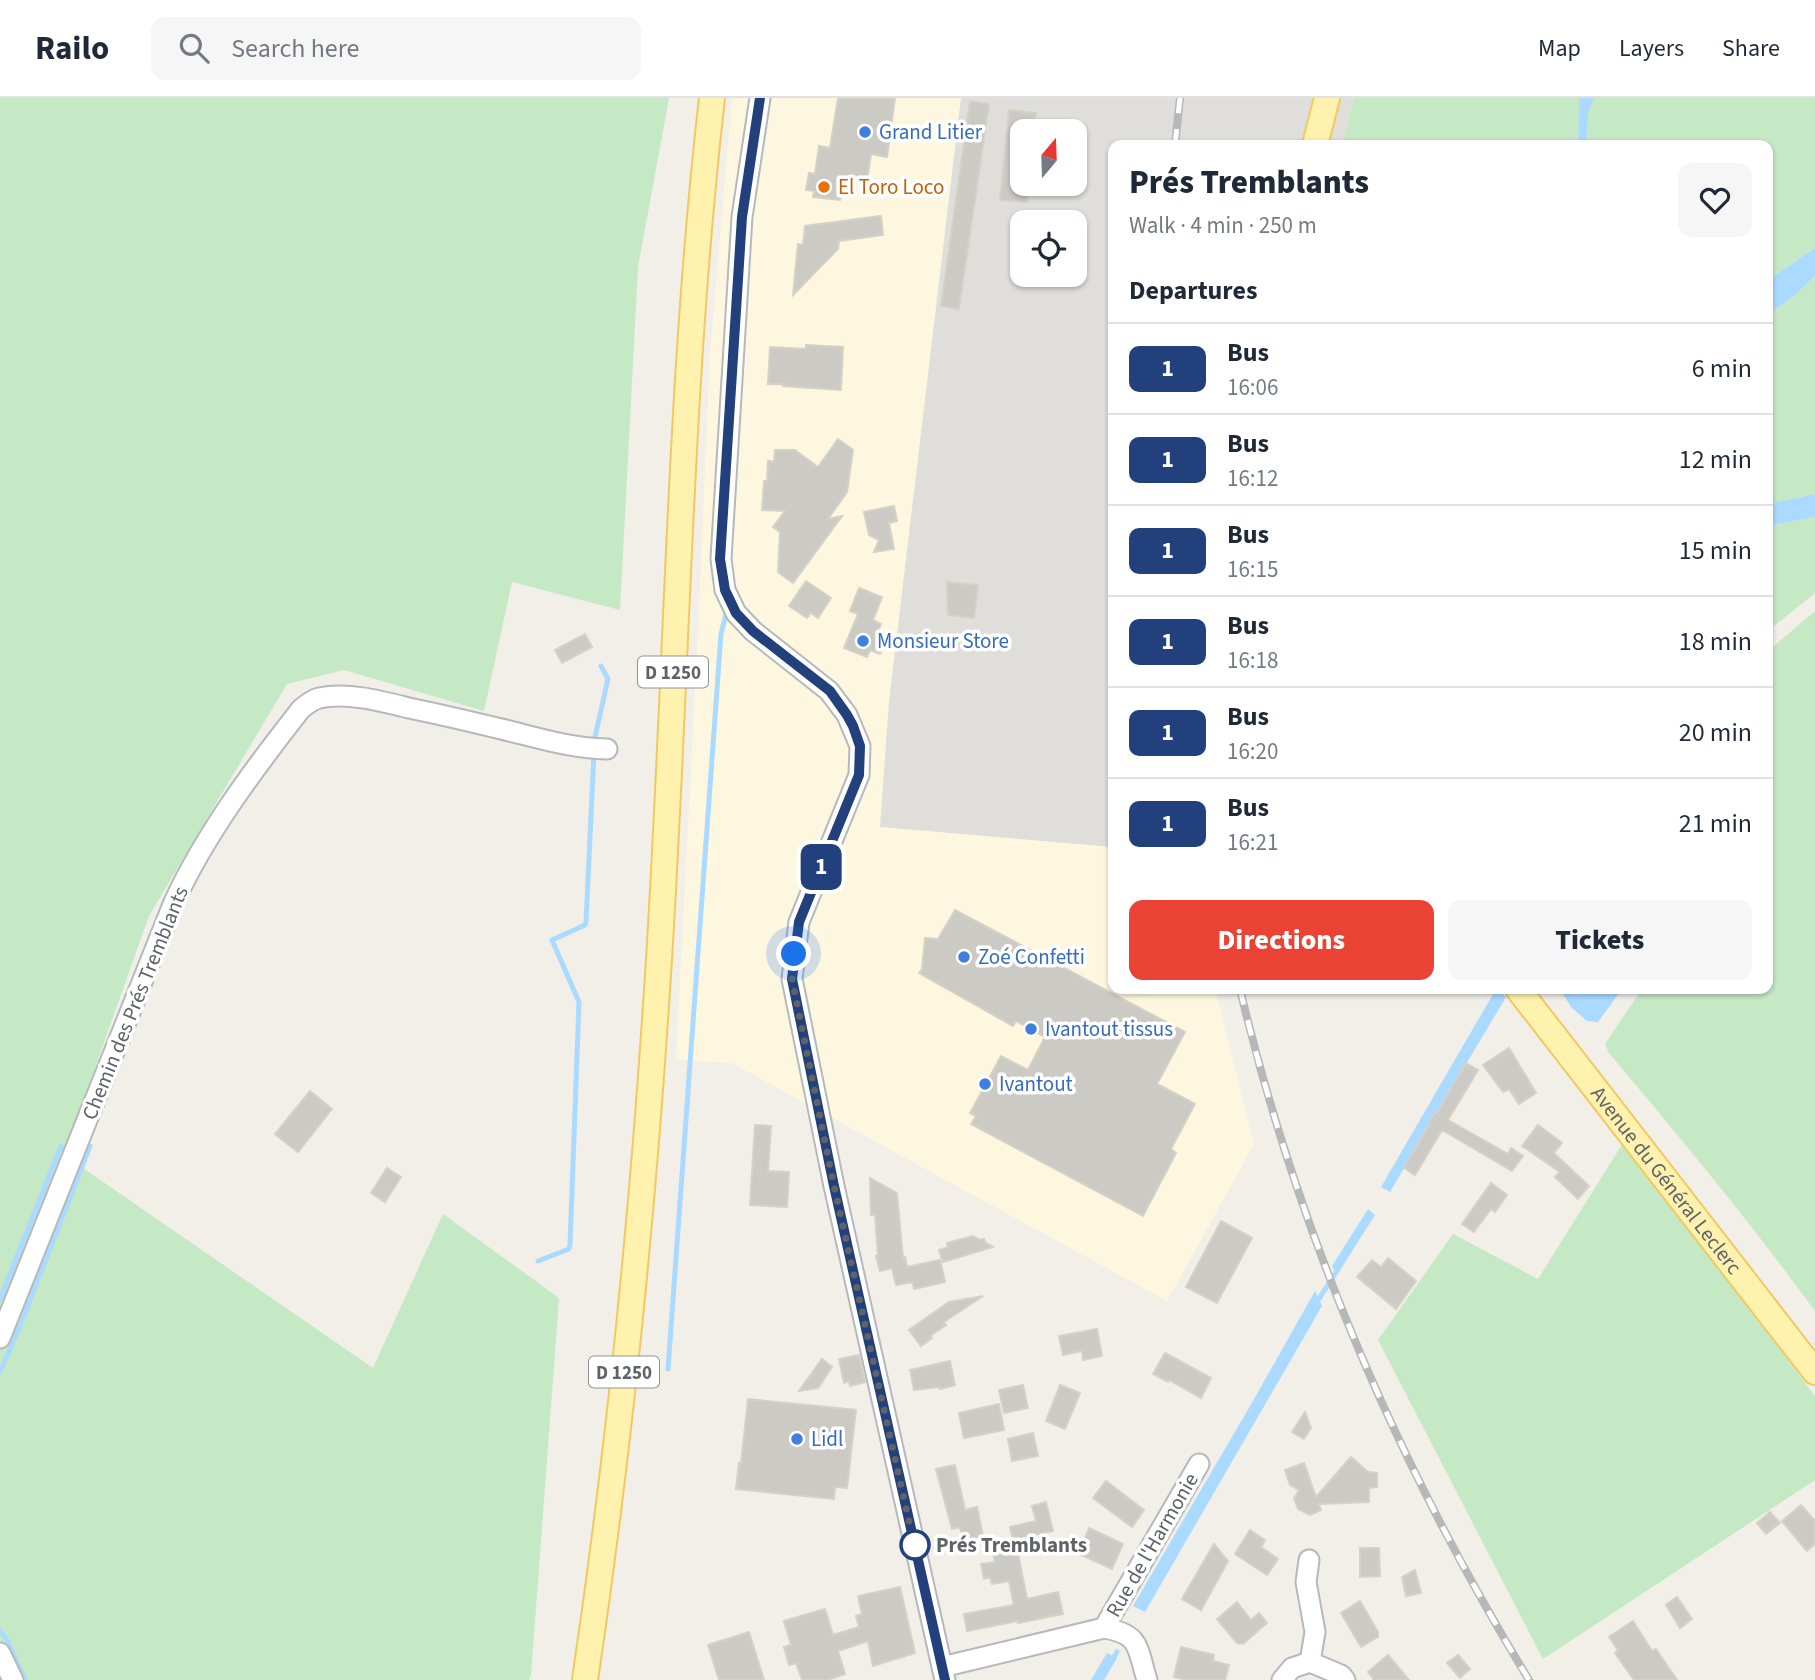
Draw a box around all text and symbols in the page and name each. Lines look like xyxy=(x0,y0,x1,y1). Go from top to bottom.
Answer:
search box xyxy=(151,17,641,80)
text: Railo xyxy=(35,25,109,72)
icon: search xyxy=(175,29,213,67)
text: Search here xyxy=(231,30,359,67)
text: Map xyxy=(1538,31,1581,66)
text: Layers xyxy=(1619,31,1684,66)
text: Share xyxy=(1722,31,1780,66)
place label: Grand Litier xyxy=(879,117,983,147)
north arrow xyxy=(1010,119,1087,196)
map controls xyxy=(1010,119,1087,287)
marker: Grand Litier xyxy=(857,124,873,140)
text: Prés Tremblants xyxy=(1129,159,1369,206)
button: heart xyxy=(1678,163,1752,237)
place label: El Toro Loco xyxy=(838,172,944,202)
marker: El Toro Loco xyxy=(816,179,832,195)
text: Walk · 4 min · 250 m xyxy=(1129,209,1317,242)
button: locate xyxy=(1010,210,1087,287)
text: Departures xyxy=(1129,272,1257,309)
text: Bus xyxy=(1227,334,1269,371)
text: 6 min xyxy=(1692,350,1752,387)
text: 1 xyxy=(1161,351,1174,386)
text: 16:06 xyxy=(1227,371,1278,404)
text: Bus xyxy=(1227,425,1269,462)
text: 12 min xyxy=(1679,441,1752,478)
text: 1 xyxy=(1161,442,1174,477)
text: 16:12 xyxy=(1227,462,1278,495)
text: Bus xyxy=(1227,516,1269,553)
text: 15 min xyxy=(1679,532,1752,569)
text: 1 xyxy=(1161,533,1174,568)
text: 16:15 xyxy=(1227,553,1278,586)
text: Bus xyxy=(1227,607,1269,644)
text: 18 min xyxy=(1679,623,1752,660)
text: 1 xyxy=(1161,624,1174,659)
place label: Monsieur Store xyxy=(877,626,1009,656)
marker: Monsieur Store xyxy=(855,633,871,649)
text: 16:18 xyxy=(1227,644,1278,677)
road number: D 1250 xyxy=(638,656,708,688)
text: Bus xyxy=(1227,698,1269,735)
text: 20 min xyxy=(1679,714,1752,751)
text: 1 xyxy=(1161,715,1174,750)
text: 16:20 xyxy=(1227,735,1278,768)
text: Bus xyxy=(1227,789,1269,826)
text: 21 min xyxy=(1679,805,1752,842)
text: 1 xyxy=(1161,806,1174,841)
text: 16:21 xyxy=(1227,826,1278,859)
line badge: 1 xyxy=(798,844,844,890)
text: 1 xyxy=(815,849,827,884)
street label: Chemin des Prés Tremblants xyxy=(74,882,196,1124)
button: Directions xyxy=(1129,900,1434,980)
button: Tickets xyxy=(1448,900,1752,980)
your location xyxy=(776,936,811,971)
place label: Zoé Confetti xyxy=(978,942,1085,972)
marker: Zoé Confetti xyxy=(956,949,972,965)
place label: Ivantout tissus xyxy=(1045,1014,1173,1044)
marker: Ivantout tissus xyxy=(1023,1021,1039,1037)
place label: Ivantout xyxy=(999,1069,1073,1099)
marker: Ivantout xyxy=(977,1076,993,1092)
street label: Avenue du Général Leclerc xyxy=(1584,1080,1749,1281)
road number: D 1250 xyxy=(589,1356,659,1388)
place label: Lidl xyxy=(811,1424,843,1454)
marker: Lidl xyxy=(789,1431,805,1447)
street label: Rue de l'Harmonie xyxy=(1098,1467,1206,1623)
marker: Prés Tremblants xyxy=(900,1530,930,1560)
place label: Prés Tremblants xyxy=(936,1530,1087,1560)

